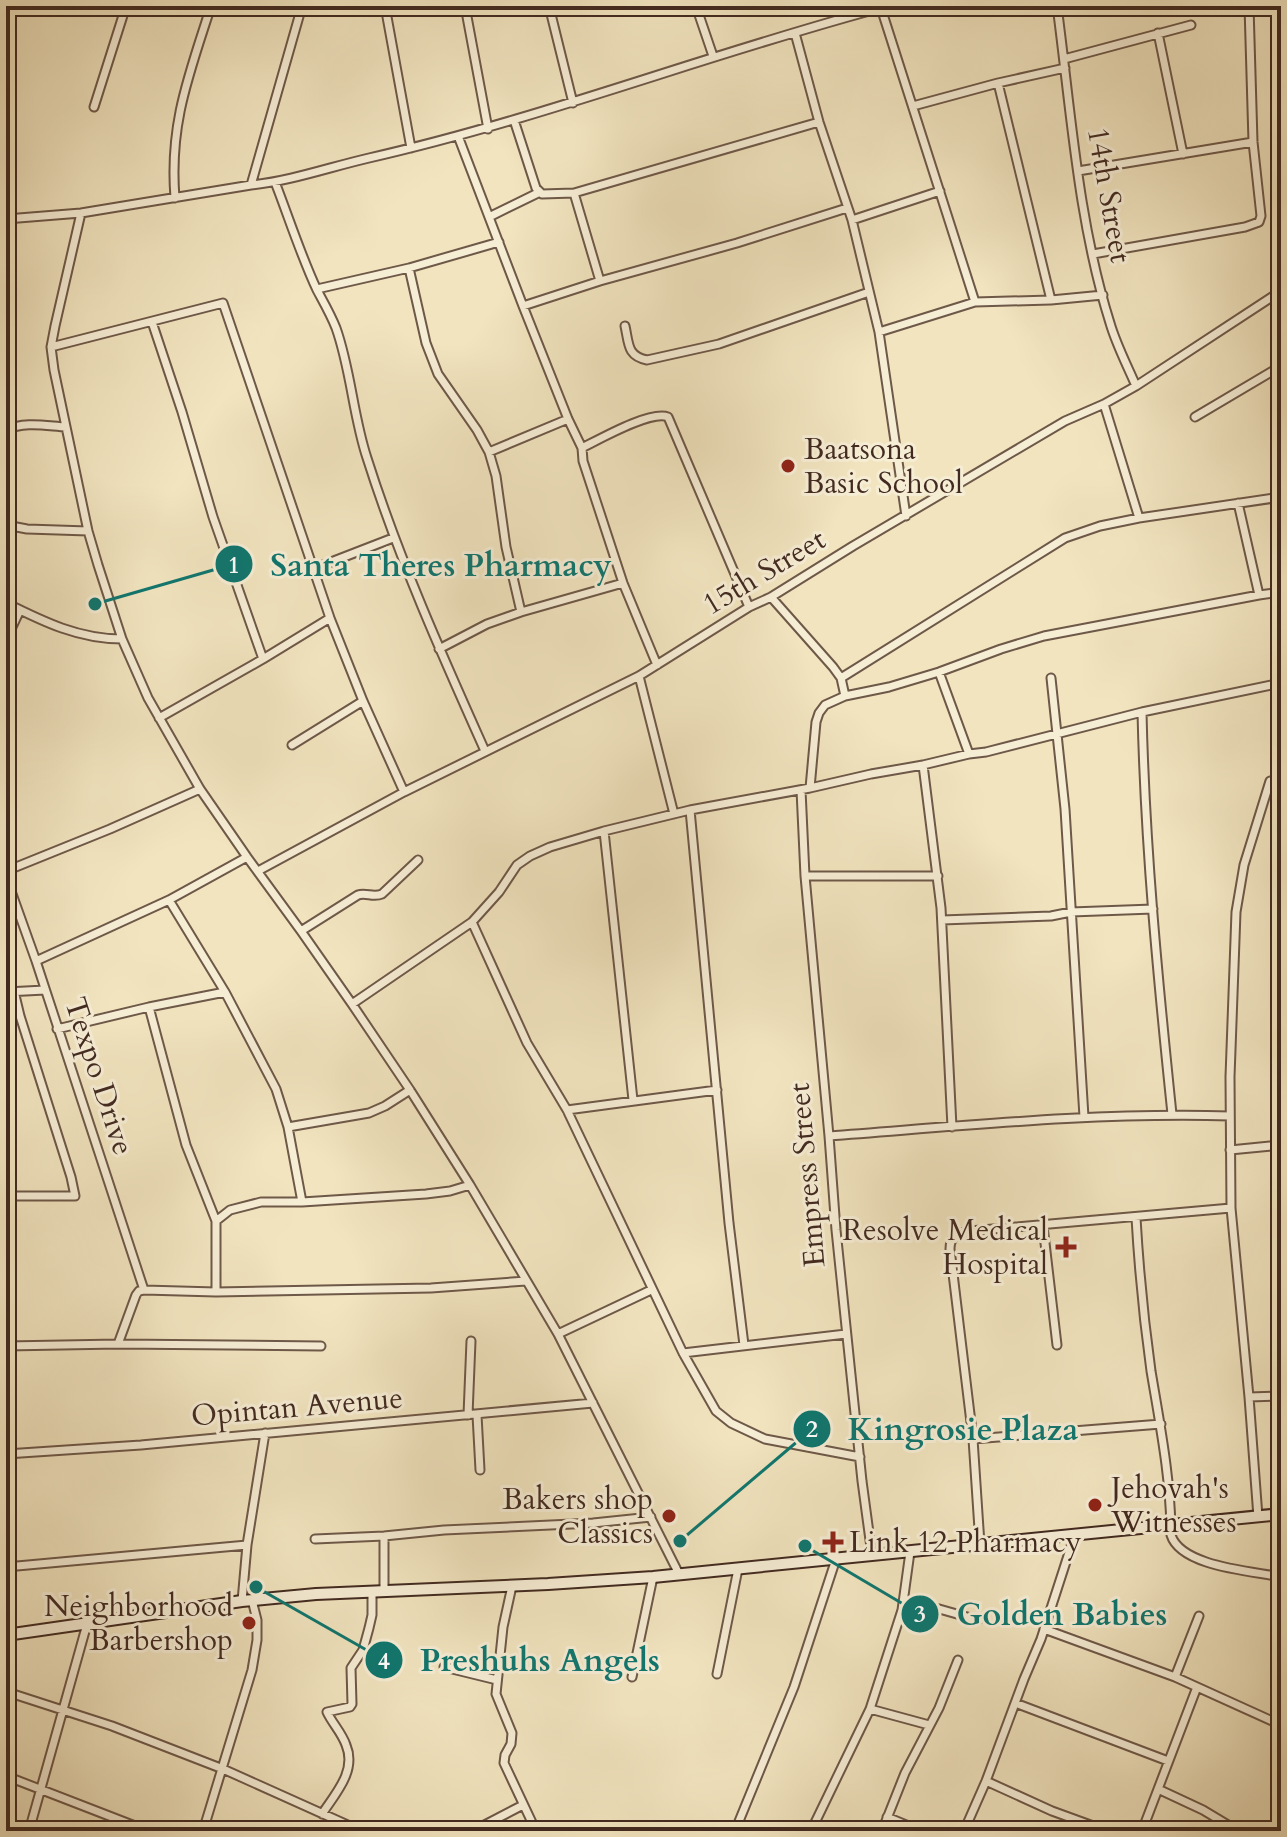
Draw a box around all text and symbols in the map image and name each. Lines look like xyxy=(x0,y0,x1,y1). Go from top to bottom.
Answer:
street label: 14th Street xyxy=(1077,124,1141,266)
place label: Baatsona Basic School xyxy=(804,429,963,504)
marker: Baatsona Basic School xyxy=(779,457,797,475)
street label: 15th Street xyxy=(695,519,834,625)
callout: Santa Theres Pharmacy xyxy=(214,536,628,592)
text: Santa Theres Pharmacy xyxy=(270,544,612,588)
text: 1 xyxy=(228,549,240,582)
street label: Texpo Drive xyxy=(54,992,144,1160)
street label: Empress Street xyxy=(778,1081,835,1269)
place label: Resolve Medical Hospital xyxy=(842,1210,1048,1285)
marker: Resolve Medical Hospital xyxy=(1055,1236,1077,1258)
street label: Opintan Avenue xyxy=(190,1377,404,1437)
callout: Kingrosie Plaza xyxy=(792,1401,1094,1457)
text: Kingrosie Plaza xyxy=(848,1408,1078,1452)
text: 2 xyxy=(806,1413,818,1446)
place label: Jehovah's Witnesses xyxy=(1107,1468,1236,1543)
place label: Bakers shop Classics xyxy=(502,1479,653,1554)
marker: Jehovah's Witnesses xyxy=(1086,1496,1104,1514)
marker: Bakers shop Classics xyxy=(660,1507,678,1525)
place label: Link 12 Pharmacy xyxy=(849,1522,1082,1563)
marker: Link 12 Pharmacy xyxy=(824,1533,842,1551)
place label: Neighborhood Barbershop xyxy=(44,1586,233,1661)
callout: Golden Babies xyxy=(900,1586,1183,1642)
text: Golden Babies xyxy=(957,1593,1167,1637)
text: 3 xyxy=(914,1598,926,1631)
marker: Neighborhood Barbershop xyxy=(240,1614,258,1632)
callout: Preshuhs Angels xyxy=(364,1632,676,1688)
text: Preshuhs Angels xyxy=(420,1639,660,1683)
text: 4 xyxy=(378,1645,390,1678)

